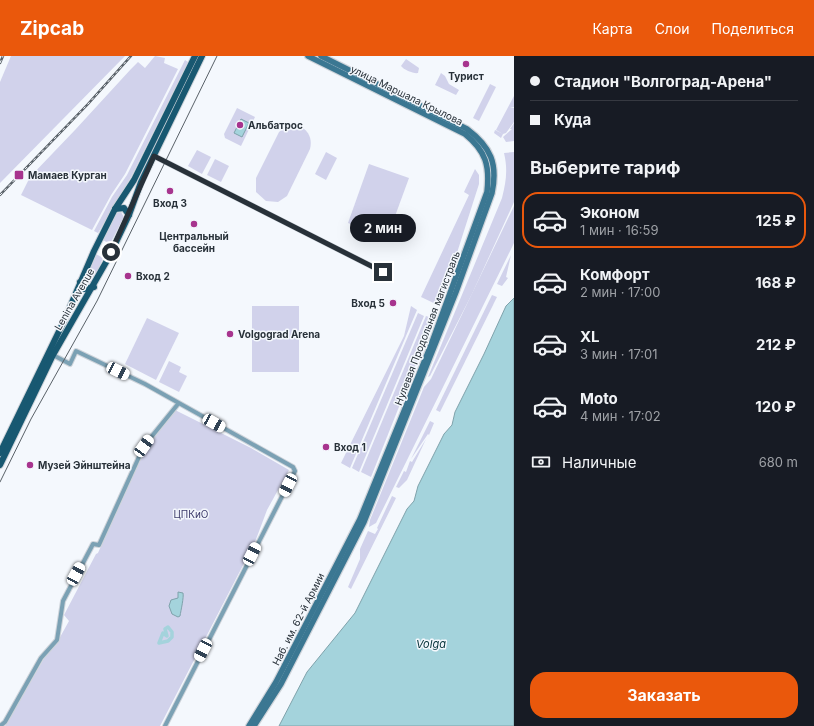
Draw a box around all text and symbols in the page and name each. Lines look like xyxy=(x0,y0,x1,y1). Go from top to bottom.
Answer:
text: Zipcab xyxy=(20,17,84,40)
text: Карта xyxy=(592,20,633,37)
text: Слои xyxy=(655,20,690,37)
text: Поделиться xyxy=(712,20,794,37)
marker: Турист xyxy=(461,59,471,69)
street label: улица Маршала Крылова xyxy=(349,63,465,127)
place label: Турист xyxy=(448,70,484,83)
text: Стадион "Волгоград-Арена" xyxy=(554,72,772,91)
text: Куда xyxy=(554,110,591,129)
place label: Альбатрос xyxy=(248,119,303,131)
marker: Альбатрос xyxy=(235,120,245,130)
text: Выберите тариф xyxy=(530,157,681,178)
marker: Мамаев Курган xyxy=(13,169,25,181)
place label: Мамаев Курган xyxy=(28,169,107,182)
marker: Вход 3 xyxy=(165,186,175,196)
place label: Вход 3 xyxy=(153,197,187,209)
icon: car xyxy=(532,202,568,238)
text: Эконом xyxy=(580,203,639,222)
text: 125 ₽ xyxy=(756,211,796,230)
callout: 2 мин xyxy=(350,214,416,242)
marker: Центральный бассейн xyxy=(189,219,199,229)
text: 2 мин xyxy=(364,220,402,236)
text: 1 мин · 16:59 xyxy=(580,222,658,238)
place label: Центральный бассейн xyxy=(159,230,229,254)
route start xyxy=(102,243,120,261)
street label: Нулевая Продольная магистраль xyxy=(392,249,462,407)
route end xyxy=(374,263,392,281)
icon: car xyxy=(532,264,568,300)
text: Комфорт xyxy=(580,265,650,284)
street label: Lenina Avenue xyxy=(51,266,97,332)
place label: Вход 2 xyxy=(136,270,170,282)
marker: Вход 2 xyxy=(123,271,133,281)
text: 168 ₽ xyxy=(755,273,796,292)
text: 2 мин · 17:00 xyxy=(580,284,660,300)
place label: Вход 5 xyxy=(351,297,385,309)
marker: Вход 5 xyxy=(388,298,398,308)
icon: car xyxy=(532,326,568,362)
text: XL xyxy=(580,327,600,346)
place label: Volgograd Arena xyxy=(238,328,320,341)
marker: Volgograd Arena xyxy=(225,329,235,339)
text: 212 ₽ xyxy=(756,335,796,354)
text: 3 мин · 17:01 xyxy=(580,346,658,362)
car xyxy=(105,360,131,382)
icon: car xyxy=(532,388,568,424)
text: Moto xyxy=(580,389,618,408)
text: 120 ₽ xyxy=(755,397,796,416)
text: 4 мин · 17:02 xyxy=(580,408,661,424)
car xyxy=(201,412,227,434)
car xyxy=(132,433,156,459)
place label: Вход 1 xyxy=(334,441,366,453)
marker: Вход 1 xyxy=(321,442,331,452)
icon: cash xyxy=(530,451,552,473)
text: Наличные xyxy=(562,453,636,472)
text: 680 m xyxy=(759,454,798,470)
place label: Музей Эйнштейна xyxy=(38,459,131,472)
marker: Музей Эйнштейна xyxy=(25,460,35,470)
car xyxy=(277,472,299,498)
park label: ЦПКиО xyxy=(174,508,209,520)
car xyxy=(241,541,263,567)
car xyxy=(65,561,87,587)
street label: Наб. им. 62-й Армии xyxy=(269,571,327,667)
car xyxy=(192,637,214,663)
water label: Volga xyxy=(416,637,446,651)
button: Заказать xyxy=(530,672,798,718)

